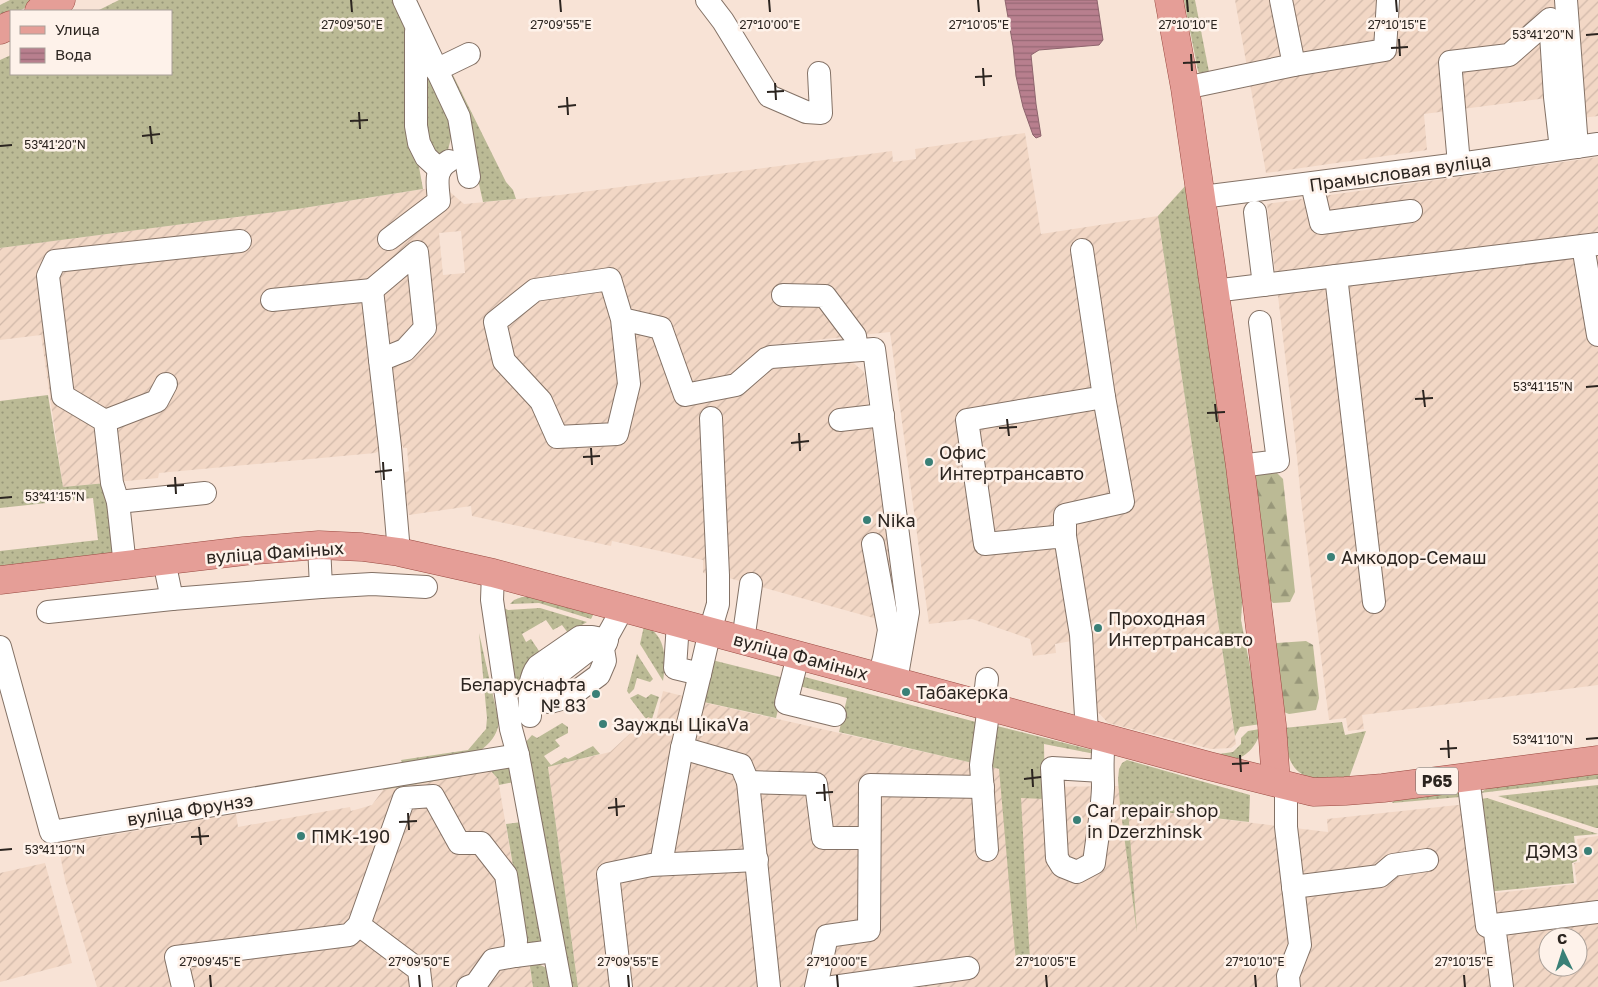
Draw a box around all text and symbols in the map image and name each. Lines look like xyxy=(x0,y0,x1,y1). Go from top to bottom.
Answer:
legend xyxy=(10,10,172,75)
text: 27°09'50"E xyxy=(321,17,383,32)
text: 27°09'55"E xyxy=(530,17,592,32)
text: 27°10'00"E xyxy=(740,17,800,32)
text: 27°10'05"E xyxy=(949,17,1009,32)
text: 27°10'10"E xyxy=(1158,17,1218,32)
text: 27°10'15"E xyxy=(1368,17,1426,32)
text: Улица xyxy=(55,20,100,38)
text: 53°41'20"N xyxy=(1512,27,1574,42)
text: Вода xyxy=(55,45,92,63)
text: 53°41'20"N xyxy=(24,137,86,152)
street label: Прамысловая вуліца xyxy=(1308,148,1492,196)
text: 53°41'15"N xyxy=(1513,379,1573,394)
place label: Офис Интертрансавто xyxy=(939,441,1084,484)
marker: Офис Интертрансавто xyxy=(923,456,935,468)
text: 53°41'15"N xyxy=(25,489,85,504)
place label: Nika xyxy=(877,509,916,531)
marker: Nika xyxy=(861,514,873,526)
street label: вуліца Фаміных xyxy=(205,536,345,568)
place label: Амкодор-Семаш xyxy=(1341,546,1487,568)
marker: Амкодор-Семаш xyxy=(1325,551,1337,563)
place label: Проходная Интертрансавто xyxy=(1108,607,1253,650)
marker: Проходная Интертрансавто xyxy=(1092,622,1104,634)
street label: вуліца Фаміных xyxy=(731,627,871,685)
place label: Беларуснафта № 83 xyxy=(460,673,586,716)
place label: Табакерка xyxy=(916,681,1008,703)
marker: Табакерка xyxy=(900,686,912,698)
marker: Беларуснафта № 83 xyxy=(590,688,602,700)
place label: Заужды ЦікаVа xyxy=(613,713,749,735)
marker: Заужды ЦікаVа xyxy=(597,718,609,730)
text: 53°41'10"N xyxy=(1513,732,1573,747)
road number: Р65 xyxy=(1416,768,1458,794)
street label: вуліца Фрунзэ xyxy=(125,788,255,830)
place label: Car repair shop in Dzerzhinsk xyxy=(1087,799,1218,842)
marker: Car repair shop in Dzerzhinsk xyxy=(1071,814,1083,826)
place label: ПМК-190 xyxy=(311,825,390,847)
marker: ПМК-190 xyxy=(295,830,307,842)
place label: ДЭМЗ xyxy=(1526,840,1578,862)
text: 53°41'10"N xyxy=(25,842,85,857)
marker: ДЭМЗ xyxy=(1582,845,1594,857)
north arrow xyxy=(1538,927,1588,977)
text: С xyxy=(1557,930,1568,947)
text: 27°09'45"E xyxy=(179,954,241,969)
text: 27°09'50"E xyxy=(388,954,450,969)
text: 27°09'55"E xyxy=(597,954,659,969)
text: 27°10'00"E xyxy=(807,954,867,969)
text: 27°10'05"E xyxy=(1016,954,1076,969)
text: 27°10'10"E xyxy=(1225,954,1285,969)
text: 27°10'15"E xyxy=(1435,954,1493,969)

